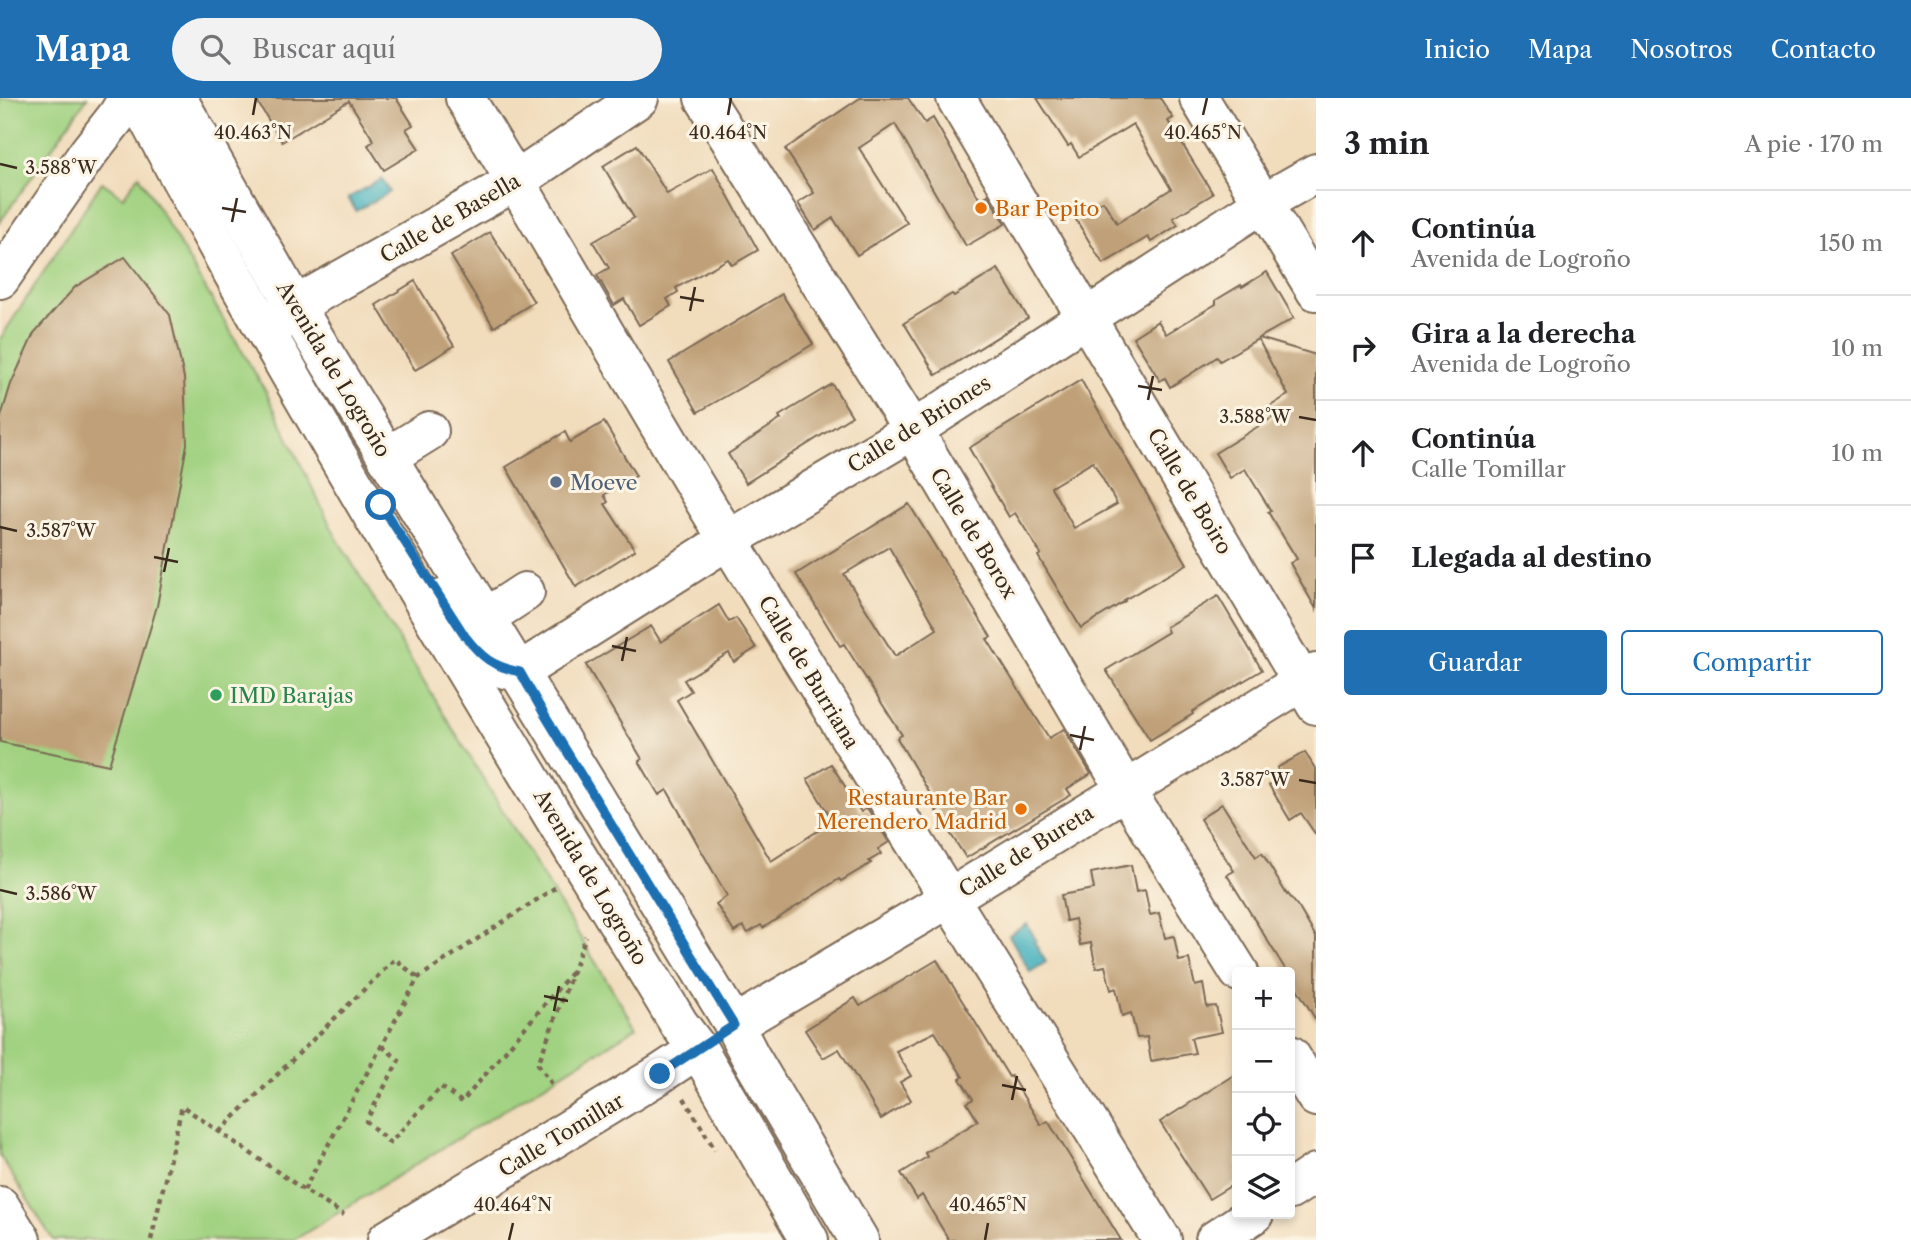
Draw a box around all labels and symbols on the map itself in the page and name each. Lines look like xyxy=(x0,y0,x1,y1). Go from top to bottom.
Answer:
text: 40.463°N xyxy=(214,122,292,144)
text: 40.464°N xyxy=(689,122,767,144)
text: 40.465°N xyxy=(1164,122,1242,144)
text: 3.588°W xyxy=(25,157,98,179)
street label: Calle de Basella xyxy=(376,167,525,268)
place label: Bar Pepito xyxy=(995,196,1100,221)
marker: Bar Pepito xyxy=(973,200,989,216)
street label: Avenida de Logroño xyxy=(271,276,396,461)
street label: Calle de Briones xyxy=(843,370,995,478)
text: 3.588°W xyxy=(1219,406,1292,428)
street label: Calle de Boiro xyxy=(1143,423,1237,559)
street label: Calle de Borox xyxy=(925,463,1023,603)
place label: Moeve xyxy=(570,470,637,495)
marker: Moeve xyxy=(548,474,564,490)
route start xyxy=(365,489,396,520)
text: 3.587°W xyxy=(26,520,97,542)
street label: Calle de Burriana xyxy=(753,591,865,754)
place label: IMD Barajas xyxy=(230,683,353,708)
marker: IMD Barajas xyxy=(208,687,224,703)
text: 3.587°W xyxy=(1220,769,1291,791)
street label: Avenida de Logroño xyxy=(528,784,653,969)
place label: Restaurante Bar Merendero Madrid xyxy=(817,785,1007,834)
street label: Calle de Bureta xyxy=(954,799,1099,902)
marker: Restaurante Bar Merendero Madrid xyxy=(1013,801,1029,817)
text: 3.586°W xyxy=(26,883,98,905)
route end xyxy=(644,1058,675,1089)
street label: Calle Tomillar xyxy=(494,1088,628,1182)
text: 40.464°N xyxy=(474,1194,552,1216)
text: 40.465°N xyxy=(949,1194,1027,1216)

